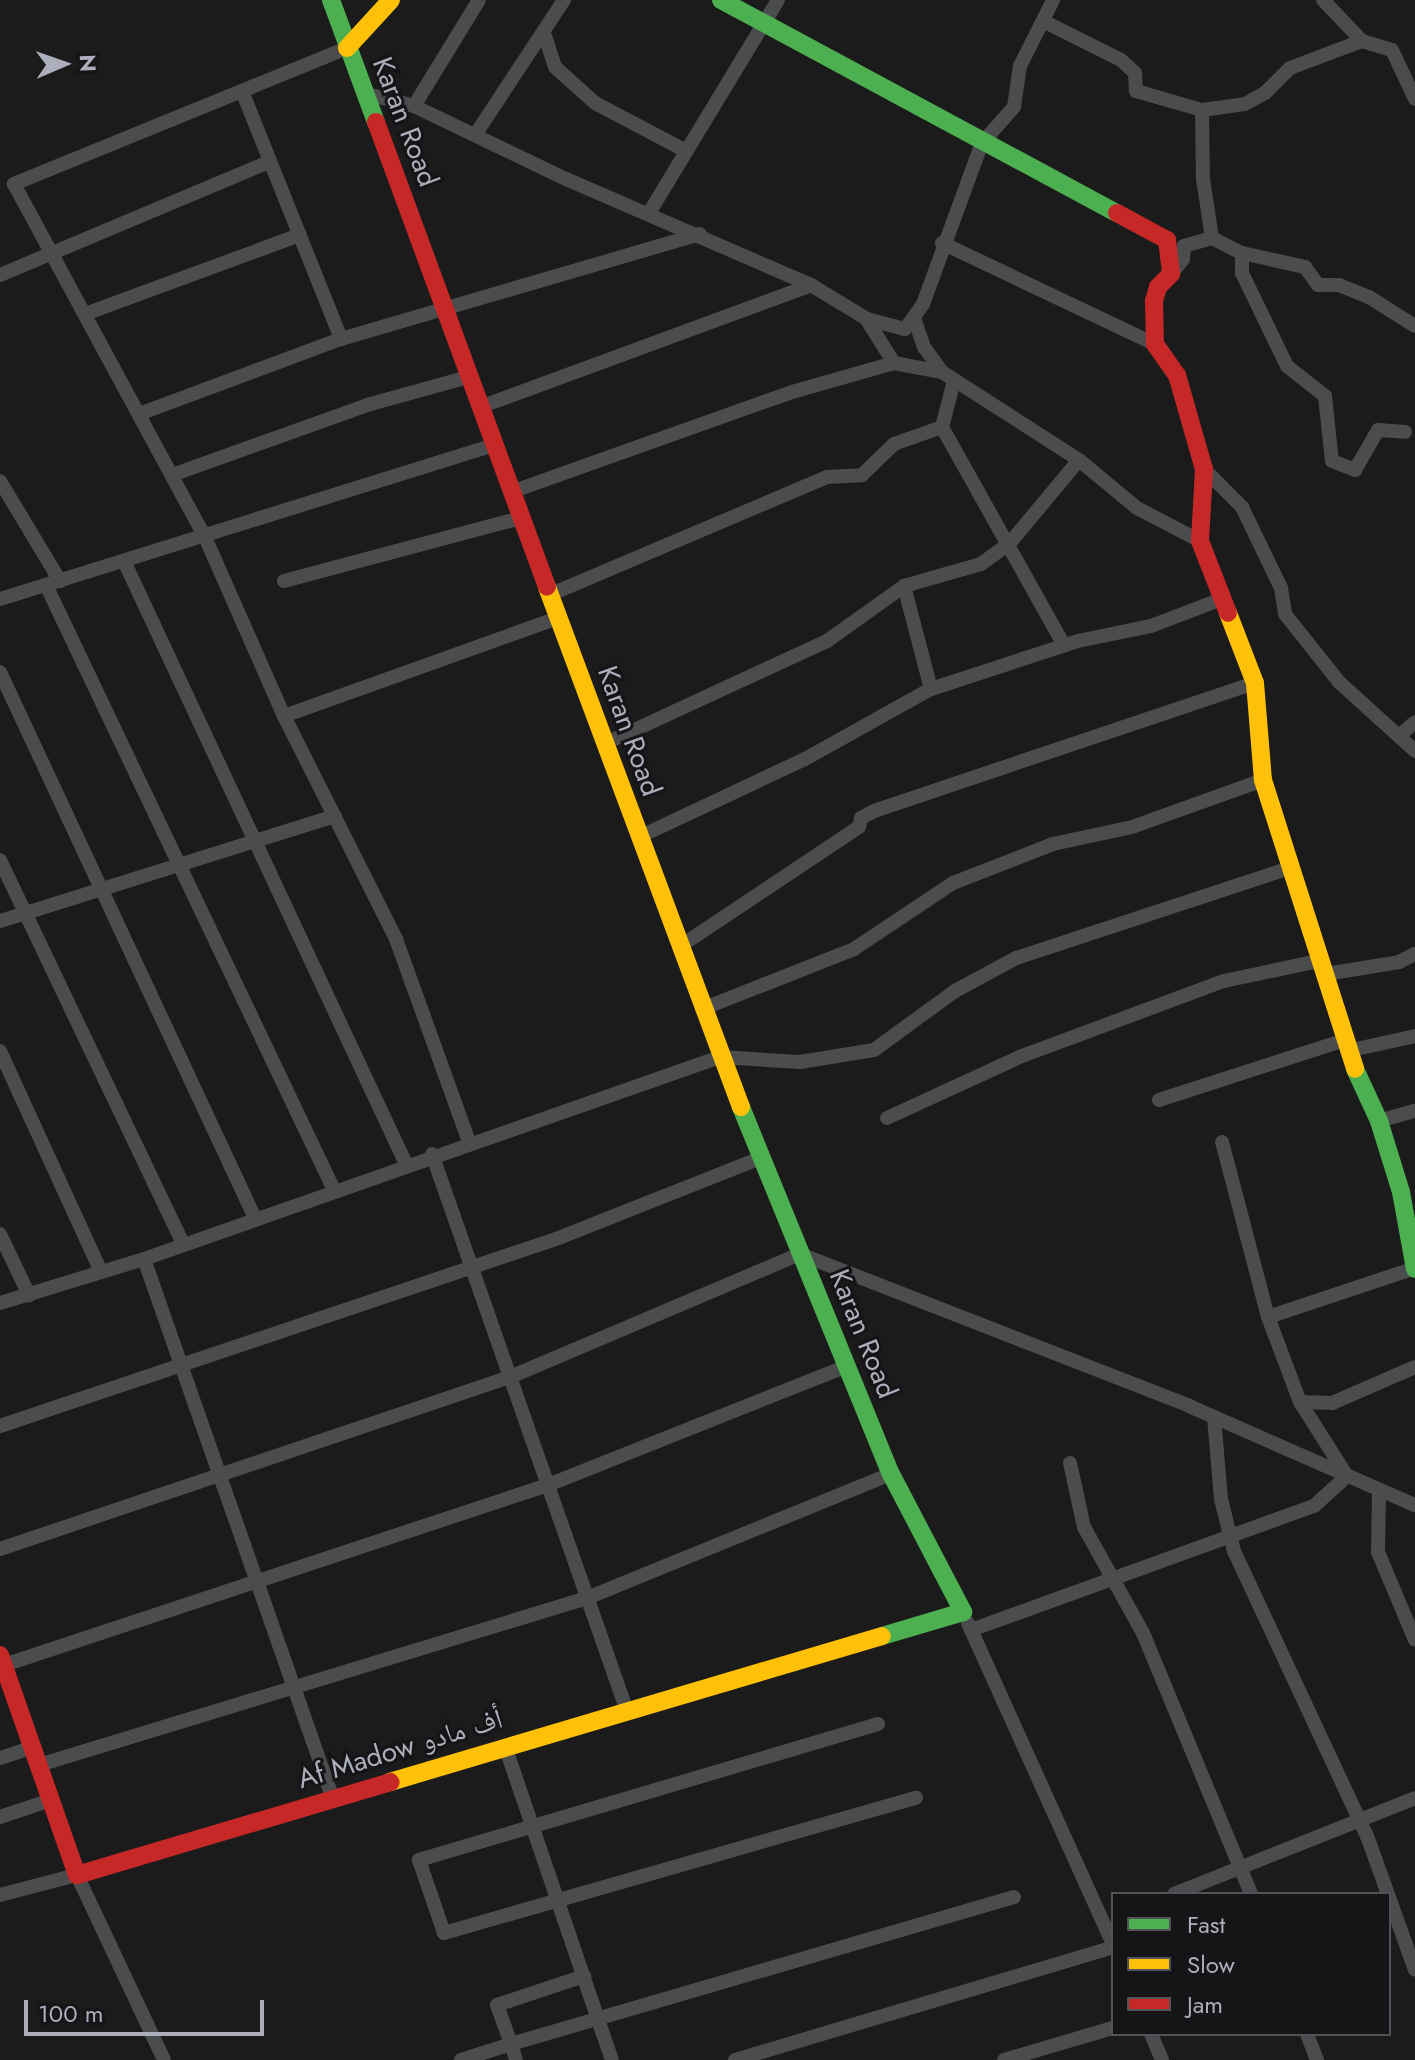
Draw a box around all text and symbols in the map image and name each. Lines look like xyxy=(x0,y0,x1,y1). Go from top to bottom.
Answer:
north arrow xyxy=(24,24,104,104)
street label: Karan Road xyxy=(365,53,445,191)
text: N xyxy=(72,54,104,72)
street label: Karan Road xyxy=(590,661,668,801)
street label: Karan Road xyxy=(822,1265,904,1403)
street label: Af Madow أف مادو xyxy=(293,1702,507,1796)
legend xyxy=(1111,1892,1391,2036)
text: Fast xyxy=(1187,1907,1225,1942)
text: Slow xyxy=(1187,1947,1235,1982)
scale bar xyxy=(28,1984,268,2034)
text: Jam xyxy=(1187,1987,1223,2022)
text: 100 m xyxy=(38,1996,104,2031)

